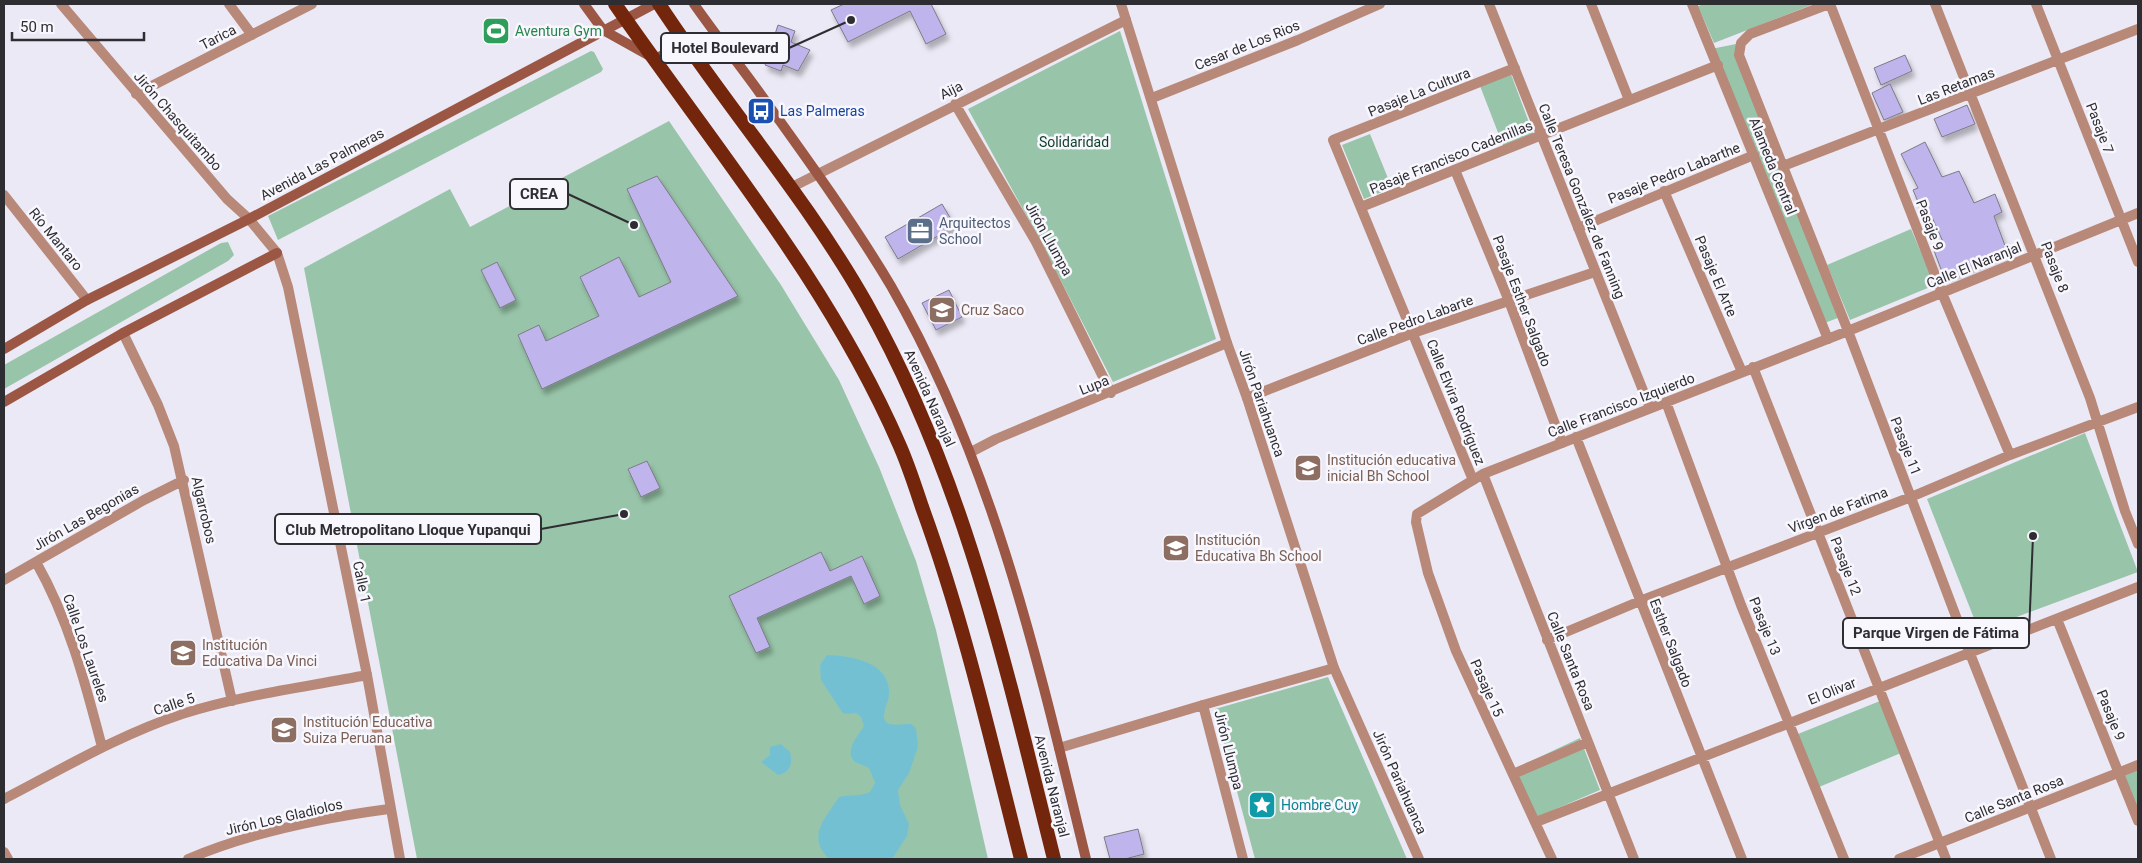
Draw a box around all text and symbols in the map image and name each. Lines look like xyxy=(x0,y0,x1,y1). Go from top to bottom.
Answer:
scale bar xyxy=(12,10,145,42)
sports icon: Aventura Gym xyxy=(481,16,511,46)
street label: Cesar de Los Rios xyxy=(1192,17,1302,73)
text: 50 m xyxy=(20,18,54,36)
street label: Tarica xyxy=(197,21,239,53)
place label: Aventura Gym xyxy=(515,23,602,39)
callout: Hotel Boulevard xyxy=(661,33,789,63)
text: Hotel Boulevard xyxy=(671,39,779,57)
street label: Pasaje La Cultura xyxy=(1366,64,1472,120)
street label: Las Retamas xyxy=(1915,64,1997,108)
street label: Jirón Chasquitambo xyxy=(131,68,225,174)
street label: Aija xyxy=(937,78,965,102)
bus stop icon: Las Palmeras xyxy=(746,96,776,126)
street label: Pasaje 7 xyxy=(2083,100,2117,156)
street label: Calle Teresa González de Fanning xyxy=(1535,101,1629,301)
place label: Las Palmeras xyxy=(780,103,865,119)
street label: Alameda Central xyxy=(1746,115,1800,217)
street label: Pasaje Francisco Cadenillas xyxy=(1367,117,1535,197)
street label: Avenida Las Palmeras xyxy=(257,125,387,203)
park label: Solidaridad xyxy=(1039,134,1109,150)
street label: Pasaje Pedro Labarthe xyxy=(1606,139,1742,207)
callout: CREA xyxy=(510,179,568,209)
text: CREA xyxy=(520,185,559,203)
street label: Pasaje 9 xyxy=(1913,197,1947,253)
street label: Jirón Llumpa xyxy=(1022,200,1076,278)
street label: Río Mantaro xyxy=(26,204,86,274)
place label: Arquitectos School xyxy=(939,215,1011,247)
office icon: Arquitectos School xyxy=(905,216,935,246)
street label: Pasaje Esther Salgado xyxy=(1490,233,1554,369)
street label: Pasaje El Arte xyxy=(1692,233,1740,319)
street label: Calle El Naranjal xyxy=(1924,239,2024,291)
street label: Pasaje 8 xyxy=(2038,239,2072,295)
street label: Calle Pedro Labarte xyxy=(1355,292,1475,348)
school or university icon: Cruz Saco xyxy=(927,295,957,325)
place label: Cruz Saco xyxy=(961,302,1024,318)
street label: Calle Elvira Rodríguez xyxy=(1423,337,1489,467)
street label: Avenida Naranjal xyxy=(901,347,959,449)
street label: Jirón Pariahuanca xyxy=(1236,347,1288,459)
street label: Calle Francisco Izquierdo xyxy=(1545,370,1697,440)
street label: Lupa xyxy=(1077,372,1111,398)
street label: Pasaje 11 xyxy=(1888,415,1924,477)
place label: Institución educativa inicial Bh School xyxy=(1327,452,1456,484)
school or university icon: Institución educativa inicial Bh School xyxy=(1293,453,1323,483)
street label: Algarrobos xyxy=(189,475,219,545)
street label: Jirón Las Begonias xyxy=(31,480,141,554)
street label: Virgen de Fatima xyxy=(1786,484,1890,536)
callout: Club Metropolitano Lloque Yupanqui xyxy=(275,514,541,544)
text: Club Metropolitano Lloque Yupanqui xyxy=(285,521,531,539)
place label: Institución Educativa Bh School xyxy=(1195,532,1322,564)
school or university icon: Institución Educativa Bh School xyxy=(1161,533,1191,563)
street label: Pasaje 12 xyxy=(1828,535,1864,598)
street label: Calle 1 xyxy=(350,560,374,604)
street label: Calle Los Laureles xyxy=(60,592,112,704)
street label: Pasaje 13 xyxy=(1746,595,1784,657)
street label: Esther Salgado xyxy=(1647,596,1695,690)
street label: Calle Santa Rosa xyxy=(1544,609,1598,713)
callout: Parque Virgen de Fátima xyxy=(1843,618,2029,648)
text: Parque Virgen de Fátima xyxy=(1853,624,2019,642)
place label: Institución Educativa Da Vinci xyxy=(202,637,317,669)
school or university icon: Institución Educativa Da Vinci xyxy=(168,638,198,668)
street label: Pasaje 15 xyxy=(1467,657,1507,719)
street label: El Olivar xyxy=(1806,674,1859,708)
street label: Pasaje 9 xyxy=(2094,687,2128,743)
street label: Calle 5 xyxy=(151,690,197,718)
street label: Jirón Llumpa xyxy=(1211,709,1247,791)
place label: Institución Educativa Suiza Peruana xyxy=(303,714,433,746)
school or university icon: Institución Educativa Suiza Peruana xyxy=(269,715,299,745)
street label: Jirón Pariahuanca xyxy=(1370,727,1430,837)
street label: Avenida Naranjal xyxy=(1032,733,1072,839)
street label: Calle Santa Rosa xyxy=(1962,772,2066,826)
place icon: Hombre Cuy xyxy=(1247,790,1277,820)
street label: Jirón Los Gladiolos xyxy=(224,796,344,838)
place label: Hombre Cuy xyxy=(1281,797,1358,813)

